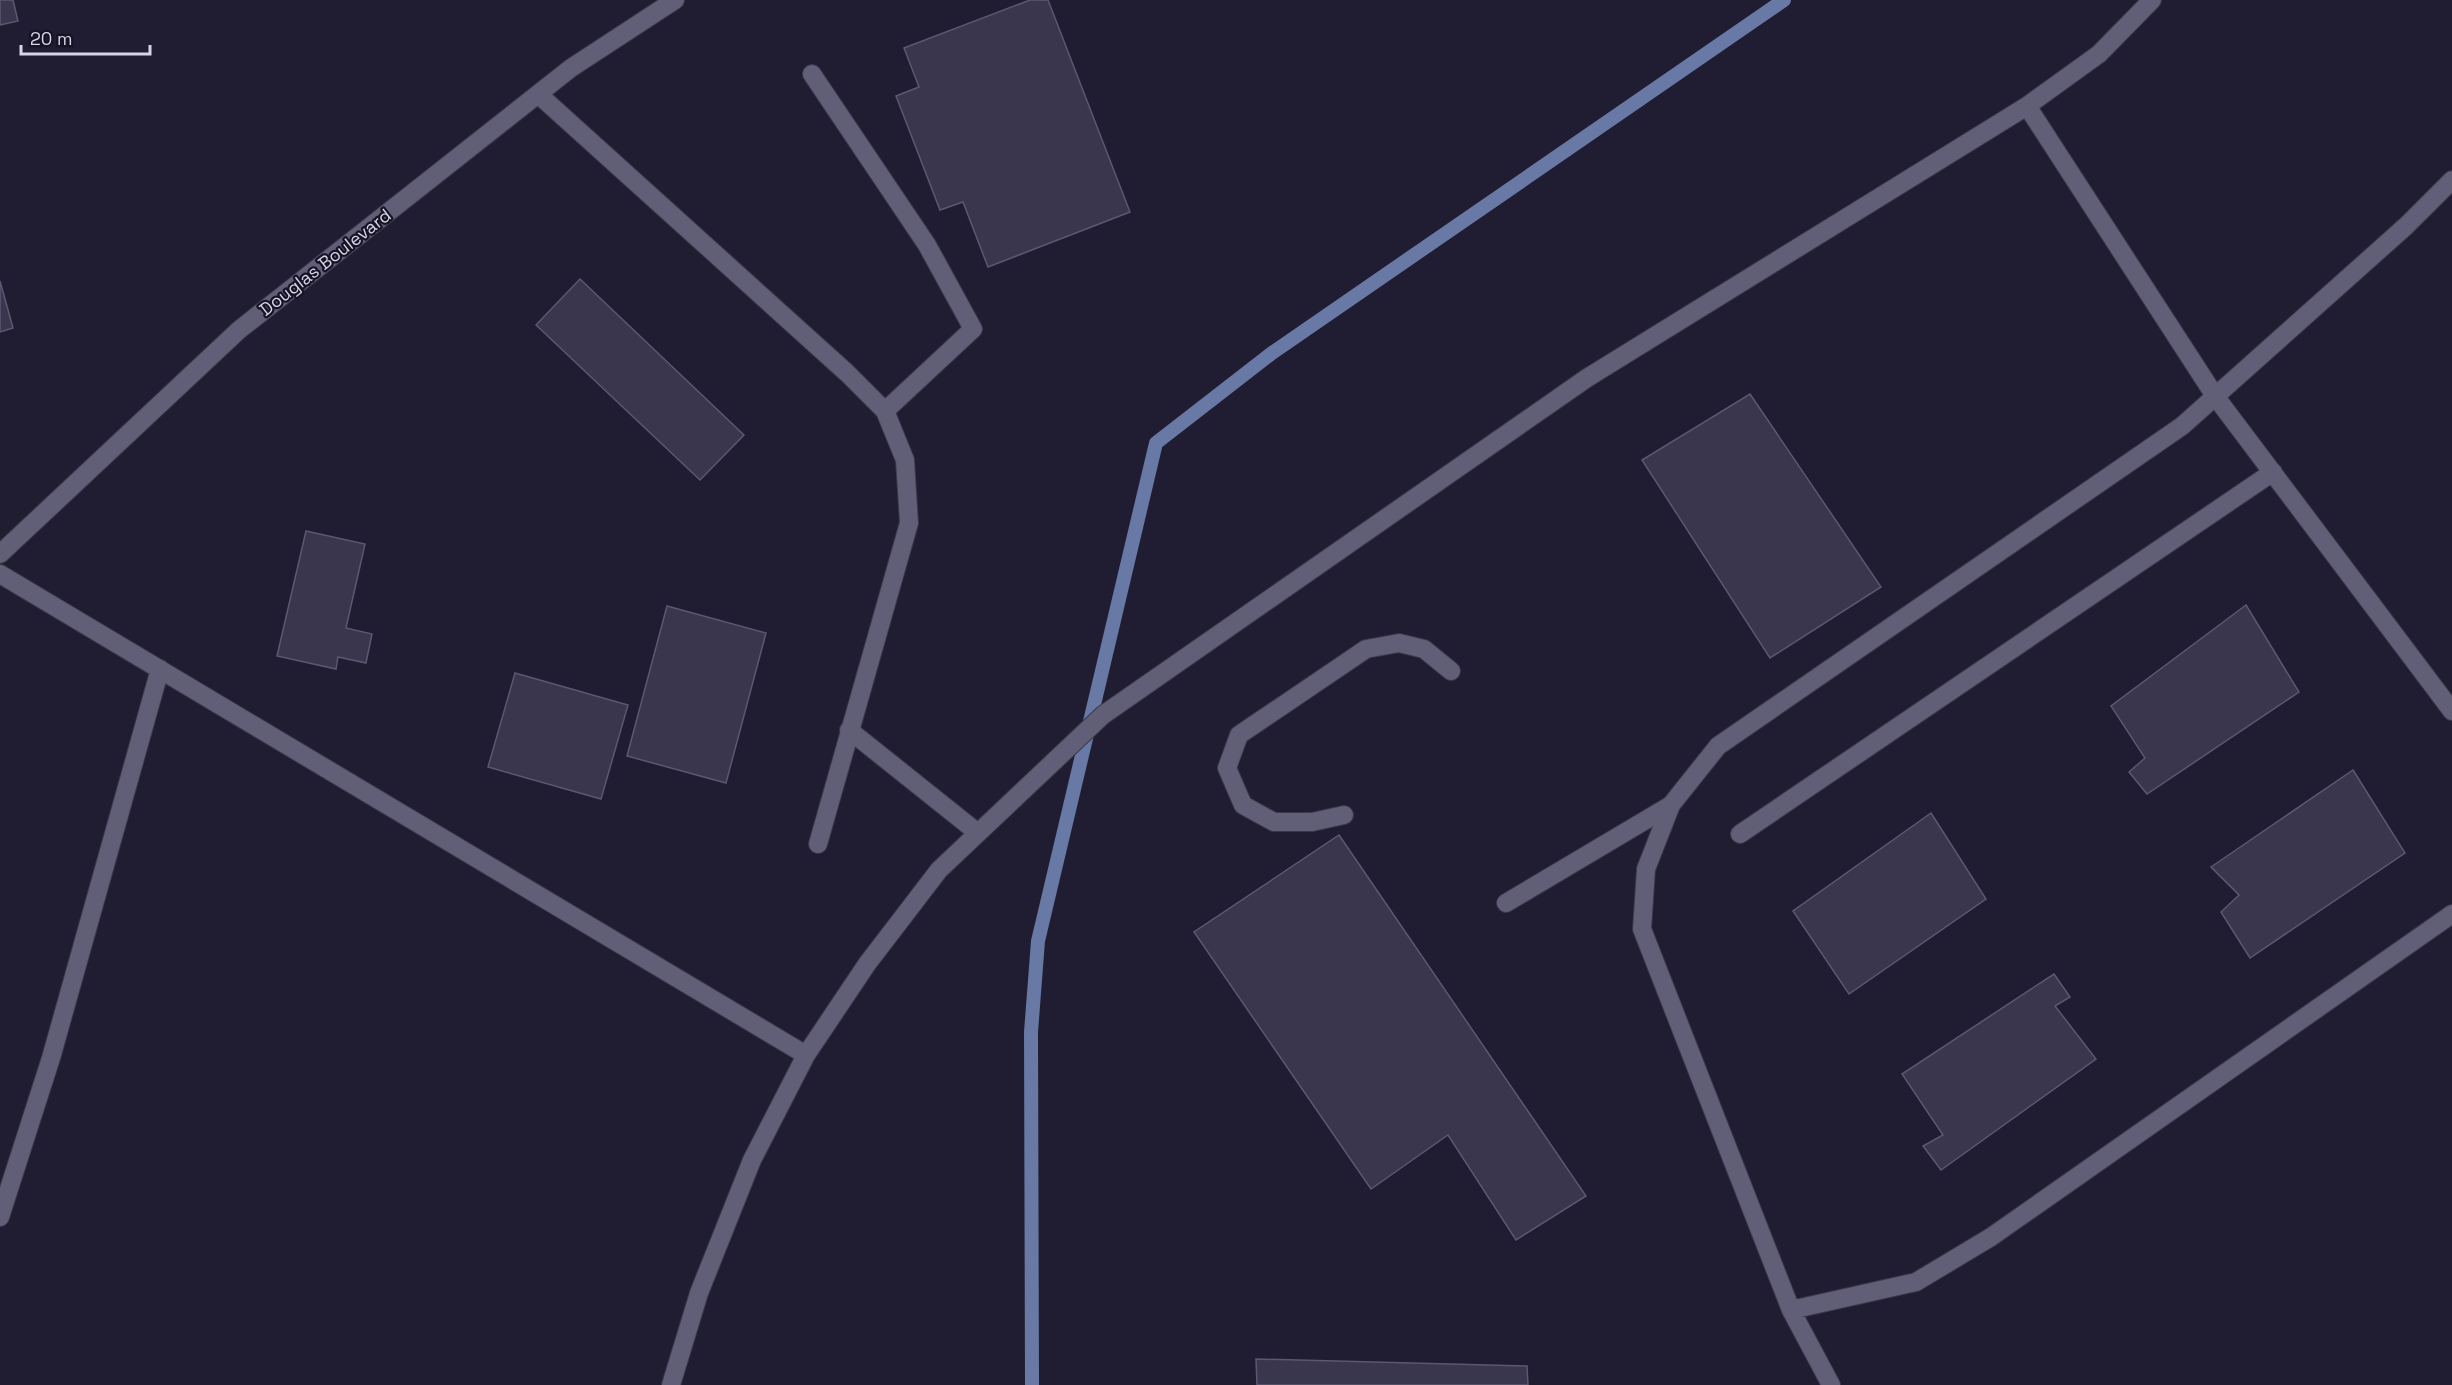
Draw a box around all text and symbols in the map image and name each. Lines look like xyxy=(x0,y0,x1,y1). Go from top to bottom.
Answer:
scale bar xyxy=(21,18,150,56)
text: 20 m xyxy=(30,27,73,50)
street label: Douglas Boulevard xyxy=(254,203,396,321)

